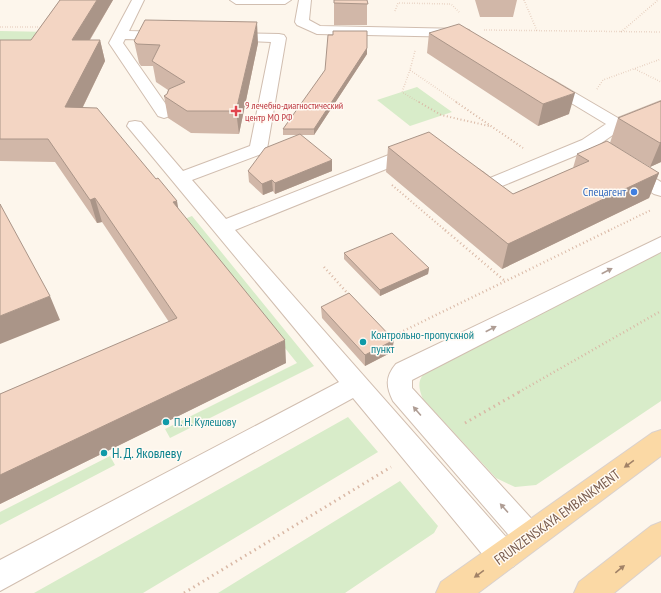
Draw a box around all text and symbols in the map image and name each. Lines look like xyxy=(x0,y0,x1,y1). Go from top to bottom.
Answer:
place label: 9 лечебно-диагностический центр МО РФ xyxy=(245,99,343,124)
marker: 9 лечебно-диагностический центр МО РФ xyxy=(230,105,242,117)
place label: Спецагент xyxy=(583,184,626,199)
marker: Спецагент xyxy=(629,187,639,197)
one-way arrow xyxy=(601,268,613,274)
one-way arrow xyxy=(485,326,496,332)
place label: Контрольно-пропускной пункт xyxy=(371,327,474,356)
marker: Контрольно-пропускной пункт xyxy=(358,337,368,347)
one-way arrow xyxy=(413,405,422,416)
place label: П. Н. Кулешову xyxy=(174,414,237,429)
marker: П. Н. Кулешову xyxy=(161,417,171,427)
place label: Н. Д. Яковлеву xyxy=(112,444,182,462)
marker: Н. Д. Яковлеву xyxy=(99,448,109,458)
one-way arrow xyxy=(624,460,635,469)
street label: FRUNZENSKAYA EMBANKMENT xyxy=(490,465,624,569)
one-way arrow xyxy=(499,503,508,513)
one-way arrow xyxy=(615,564,626,573)
one-way arrow xyxy=(474,570,484,578)

